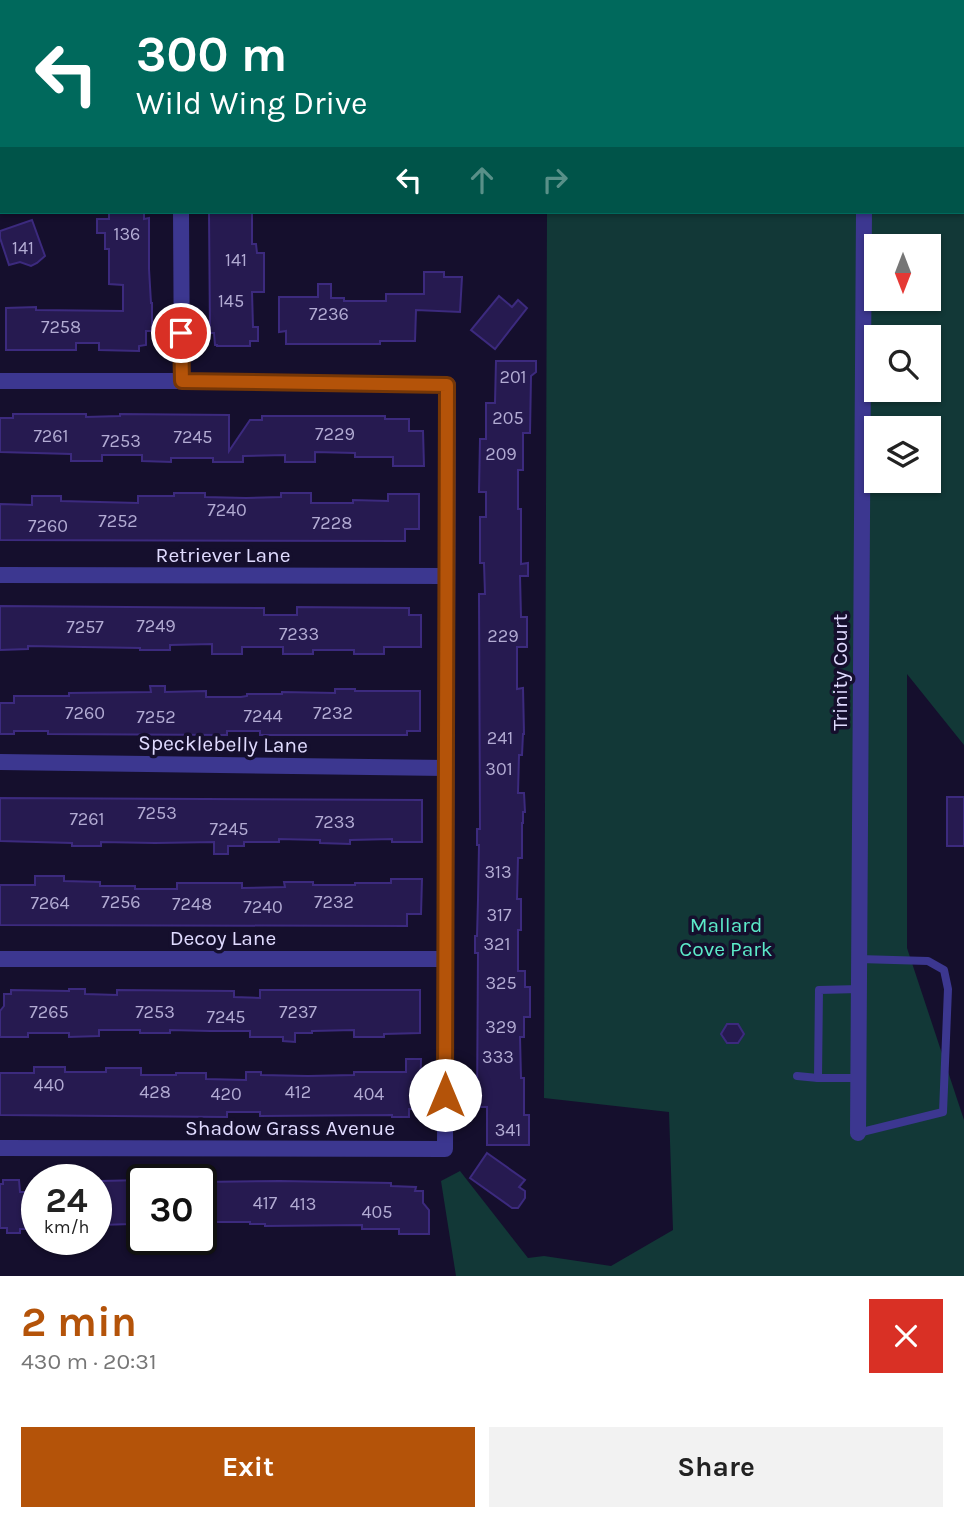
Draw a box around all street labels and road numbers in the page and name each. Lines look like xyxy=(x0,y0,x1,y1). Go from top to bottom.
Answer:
street label: Retriever Lane xyxy=(156,543,290,567)
street label: Trinity Court xyxy=(828,613,852,730)
street label: Specklebelly Lane xyxy=(138,731,308,757)
street label: Decoy Lane xyxy=(170,926,276,950)
street label: Shadow Grass Avenue xyxy=(185,1116,395,1140)

